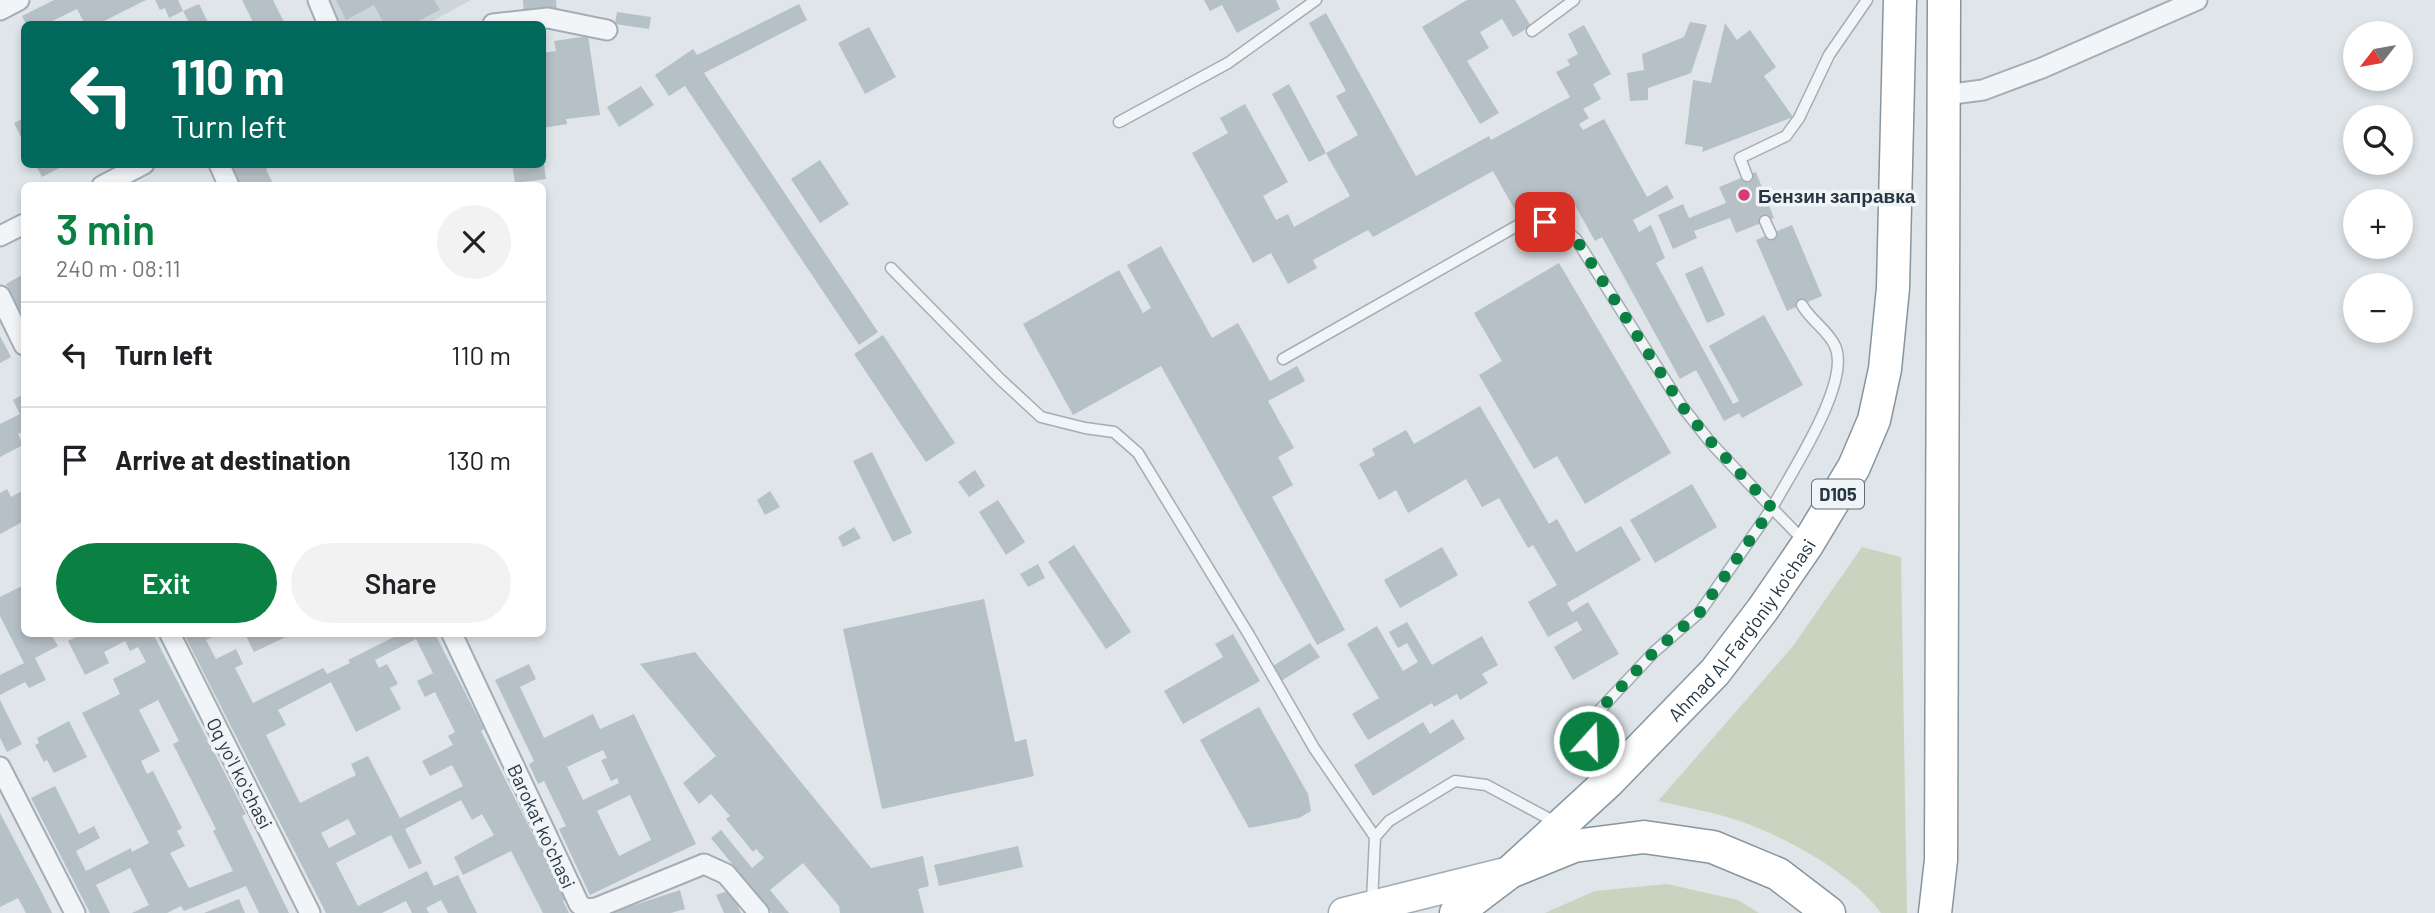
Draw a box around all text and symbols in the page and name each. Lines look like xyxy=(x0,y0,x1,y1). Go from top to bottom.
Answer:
north arrow xyxy=(2343,21,2413,91)
map controls xyxy=(2343,21,2413,343)
text: 110 m xyxy=(171,46,285,105)
icon: left xyxy=(56,49,147,140)
button: search xyxy=(2343,105,2413,175)
text: Turn left xyxy=(171,106,288,144)
place label: Бензин заправка xyxy=(1758,184,1916,207)
marker: Бензин заправка xyxy=(1736,187,1752,203)
button: + xyxy=(2343,189,2413,259)
pin xyxy=(1515,192,1575,252)
text: 3 min xyxy=(56,203,155,253)
icon: arrive xyxy=(1526,203,1564,241)
button: close xyxy=(437,205,511,279)
text: 240 m · 08:11 xyxy=(56,254,181,282)
button: − xyxy=(2343,273,2413,343)
icon: left xyxy=(56,336,94,374)
text: Turn left xyxy=(115,339,213,370)
text: 110 m xyxy=(451,339,511,370)
icon: arrive xyxy=(56,441,94,479)
text: Arrive at destination xyxy=(115,444,351,475)
text: 130 m xyxy=(447,444,511,475)
road number: D105 xyxy=(1812,480,1864,508)
street label: Ahmad Al-Farg'oniy ko'chasi xyxy=(1663,534,1820,725)
button: Exit xyxy=(56,543,277,623)
button: Share xyxy=(291,543,511,623)
position arrow xyxy=(1552,704,1626,778)
street label: Oq yoʻl koʻchasi xyxy=(202,714,278,832)
street label: Barokat koʻchasi xyxy=(503,760,581,892)

